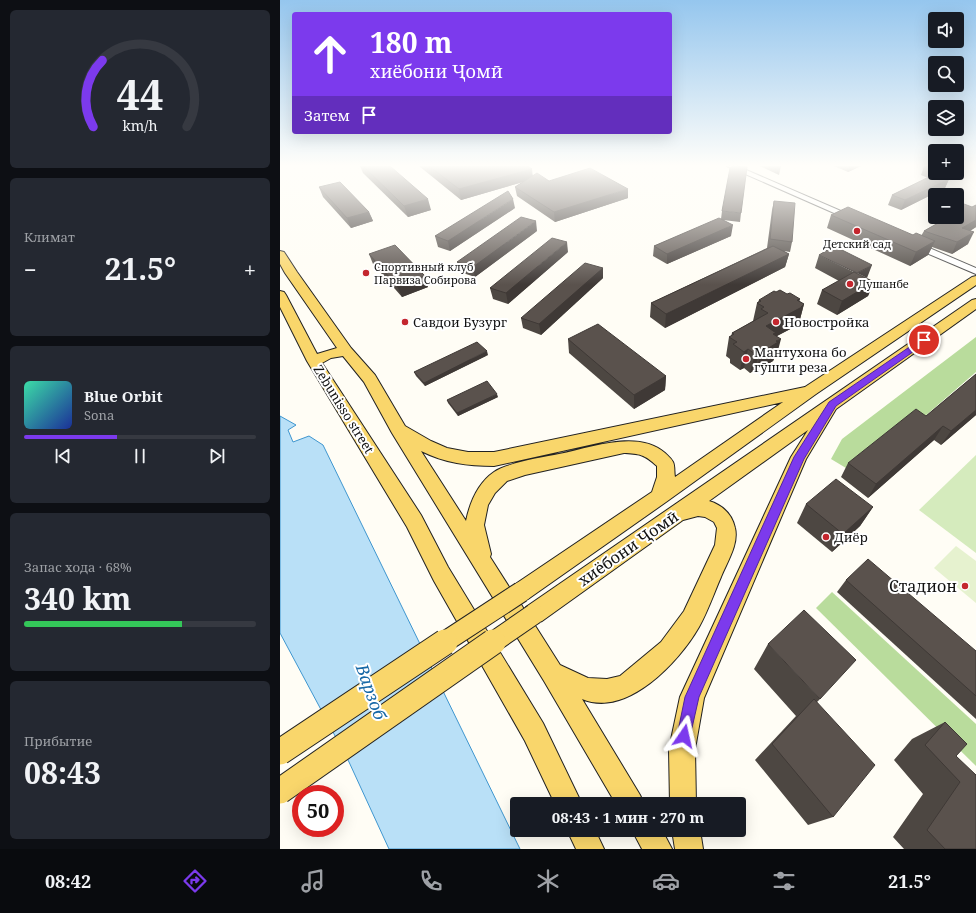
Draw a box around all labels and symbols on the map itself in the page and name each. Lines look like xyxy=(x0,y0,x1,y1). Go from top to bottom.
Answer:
marker: Детский сад xyxy=(852,226,862,236)
place label: Детский сад xyxy=(823,236,891,251)
place label: Спортивный клуб Парвиза Собирова xyxy=(374,259,476,287)
marker: Спортивный клуб Парвиза Собирова xyxy=(361,268,371,278)
place label: Душанбе xyxy=(858,276,909,291)
marker: Душанбе xyxy=(845,279,855,289)
place label: Савдои Бузург xyxy=(413,313,507,331)
place label: Новостройка xyxy=(784,313,870,331)
marker: Савдои Бузург xyxy=(400,317,410,327)
marker: Новостройка xyxy=(771,317,781,327)
pin xyxy=(907,323,941,357)
place label: Мантухона бо гӯшти реза xyxy=(754,343,846,376)
marker: Мантухона бо гӯшти реза xyxy=(741,354,751,364)
street label: Zebunisso street xyxy=(310,361,379,457)
street label: хиёбони Ҷомӣ xyxy=(573,505,683,591)
place label: Диёр xyxy=(834,528,868,546)
marker: Диёр xyxy=(821,532,831,542)
place label: Стадион xyxy=(889,575,957,597)
marker: Стадион xyxy=(960,581,970,591)
water label: Варзоб xyxy=(350,660,393,724)
position arrow xyxy=(663,715,705,757)
speed limit sign: 50 xyxy=(292,785,344,837)

